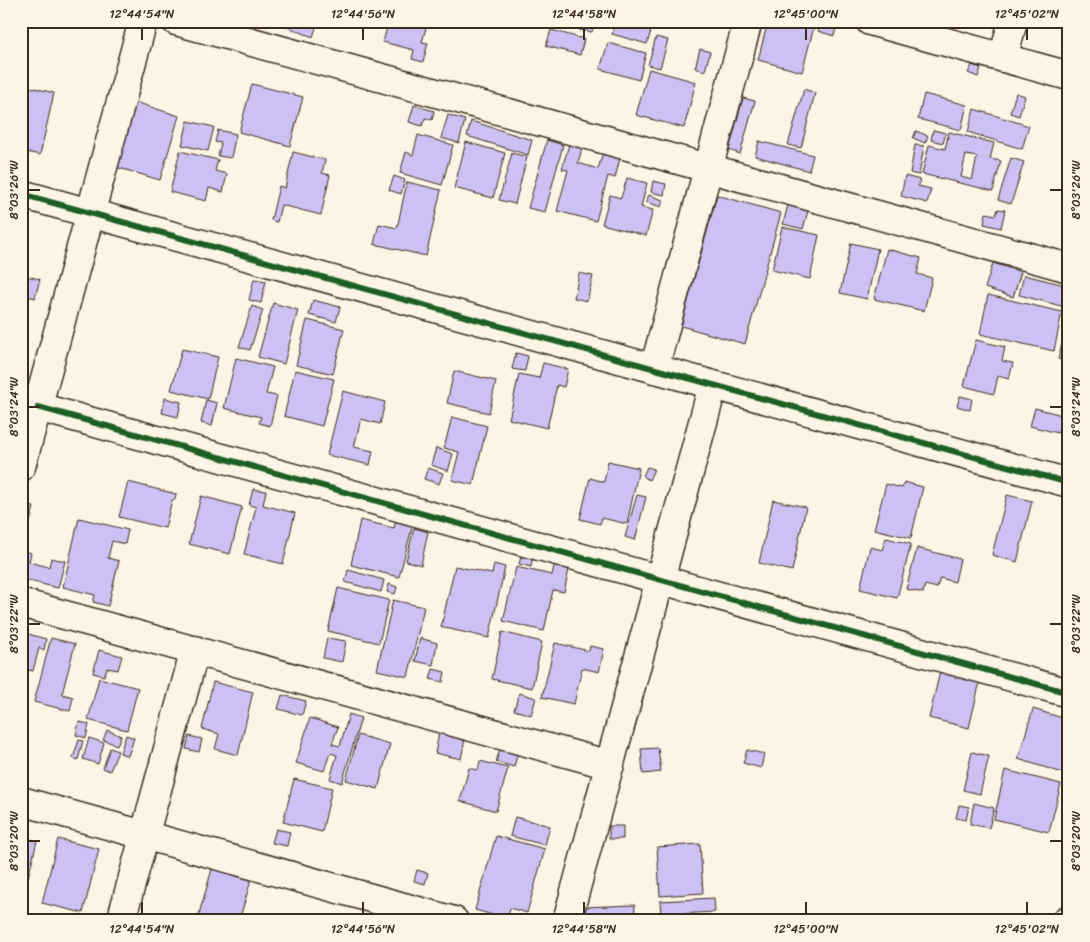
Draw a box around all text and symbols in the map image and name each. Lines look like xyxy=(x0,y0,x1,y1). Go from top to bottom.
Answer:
text: 12°44'54"N xyxy=(110,3,175,25)
text: 12°44'56"N xyxy=(331,3,396,25)
text: 12°44'58"N xyxy=(552,3,617,25)
text: 12°45'00"N xyxy=(774,3,839,25)
text: 12°45'02"N xyxy=(995,3,1060,25)
text: 8°03'26"W xyxy=(3,160,25,219)
text: 8°03'26"W xyxy=(1065,160,1087,219)
text: 8°03'24"W xyxy=(3,376,25,437)
text: 8°03'24"W xyxy=(1065,376,1087,437)
text: 8°03'22"W xyxy=(3,594,25,654)
text: 8°03'22"W xyxy=(1065,594,1087,654)
text: 8°03'20"W xyxy=(3,810,25,871)
text: 8°03'20"W xyxy=(1065,810,1087,871)
text: 12°44'54"N xyxy=(110,918,175,940)
text: 12°44'56"N xyxy=(331,918,396,940)
text: 12°44'58"N xyxy=(552,918,617,940)
text: 12°45'00"N xyxy=(774,918,839,940)
text: 12°45'02"N xyxy=(995,918,1060,940)

